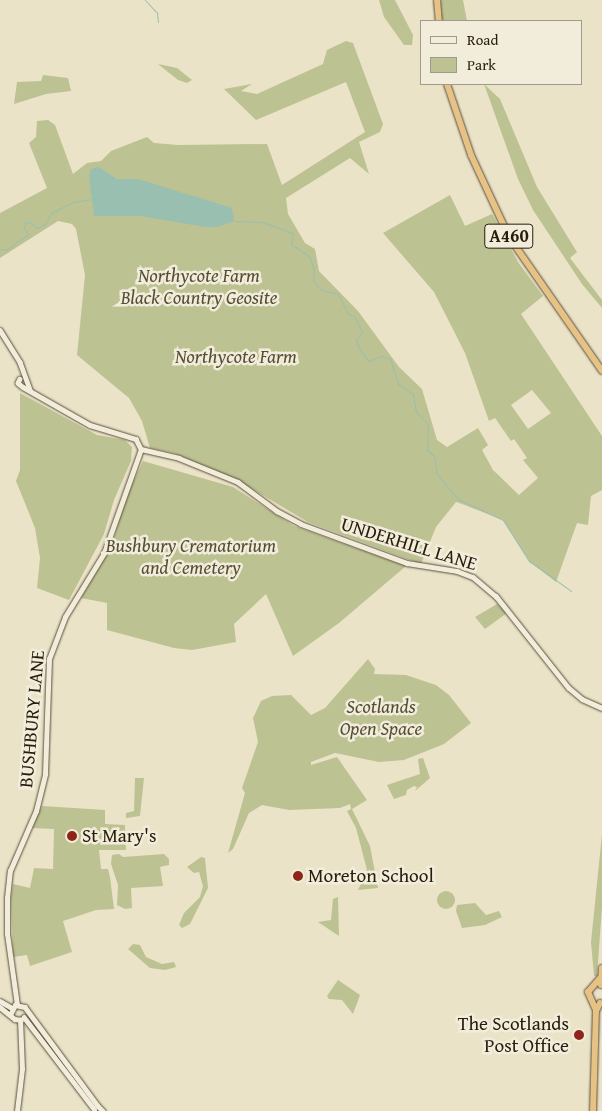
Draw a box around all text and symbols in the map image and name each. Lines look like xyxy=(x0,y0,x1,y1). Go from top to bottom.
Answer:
legend xyxy=(420,20,582,85)
text: Road xyxy=(467,29,498,50)
text: Park xyxy=(467,54,496,75)
road number: A460 xyxy=(484,220,534,252)
park label: Northycote Farm Black Country Geosite xyxy=(121,265,277,309)
park label: Northycote Farm xyxy=(175,346,297,368)
street label: UNDERHILL LANE xyxy=(338,512,480,576)
park label: Bushbury Crematorium and Cemetery xyxy=(106,535,276,579)
street label: BUSHBURY LANE xyxy=(15,649,49,789)
park label: Scotlands Open Space xyxy=(340,696,422,740)
place label: St Mary's xyxy=(82,825,156,847)
marker: St Mary's xyxy=(66,830,78,842)
place label: Moreton School xyxy=(308,865,434,887)
marker: Moreton School xyxy=(292,870,304,882)
place label: The Scotlands Post Office xyxy=(458,1013,569,1057)
marker: The Scotlands Post Office xyxy=(573,1029,585,1041)

